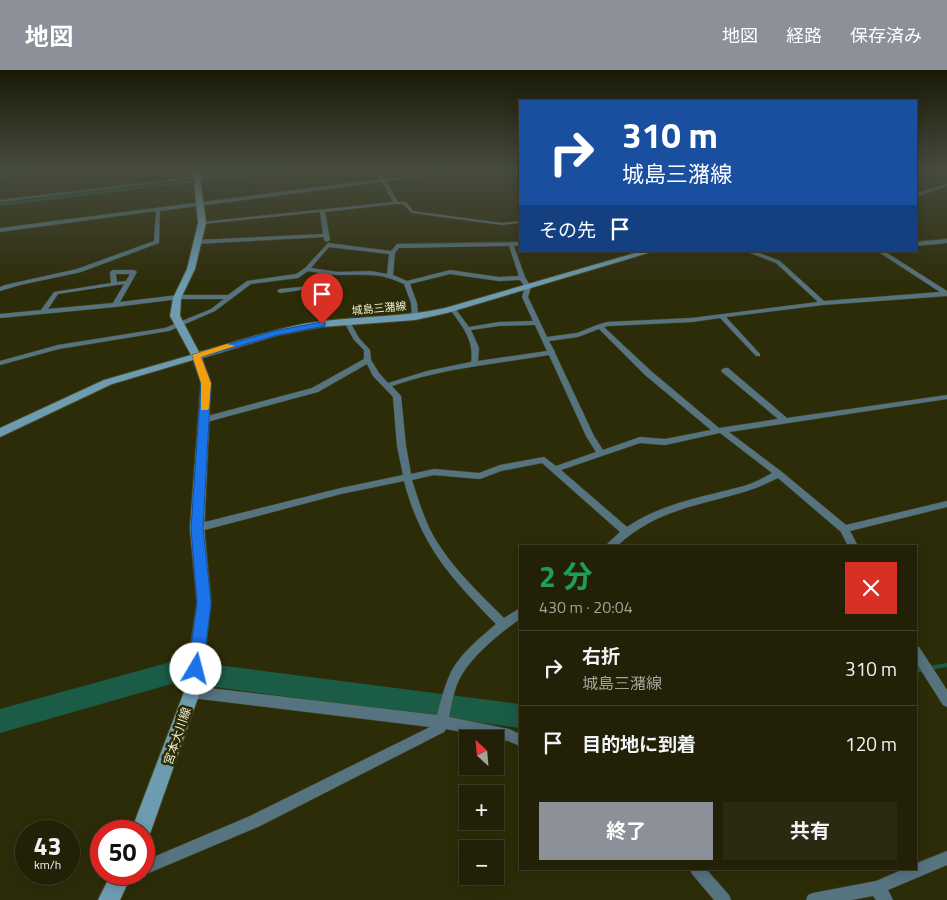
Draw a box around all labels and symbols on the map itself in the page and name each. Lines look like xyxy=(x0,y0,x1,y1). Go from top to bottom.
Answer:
pin xyxy=(301,273,343,324)
street label: 城島三潴線 xyxy=(351,298,407,318)
position arrow xyxy=(169,642,221,694)
street label: 宮本大川線 xyxy=(158,705,196,767)
north arrow xyxy=(459,730,504,775)
speed limit sign: 50 xyxy=(90,820,155,885)

